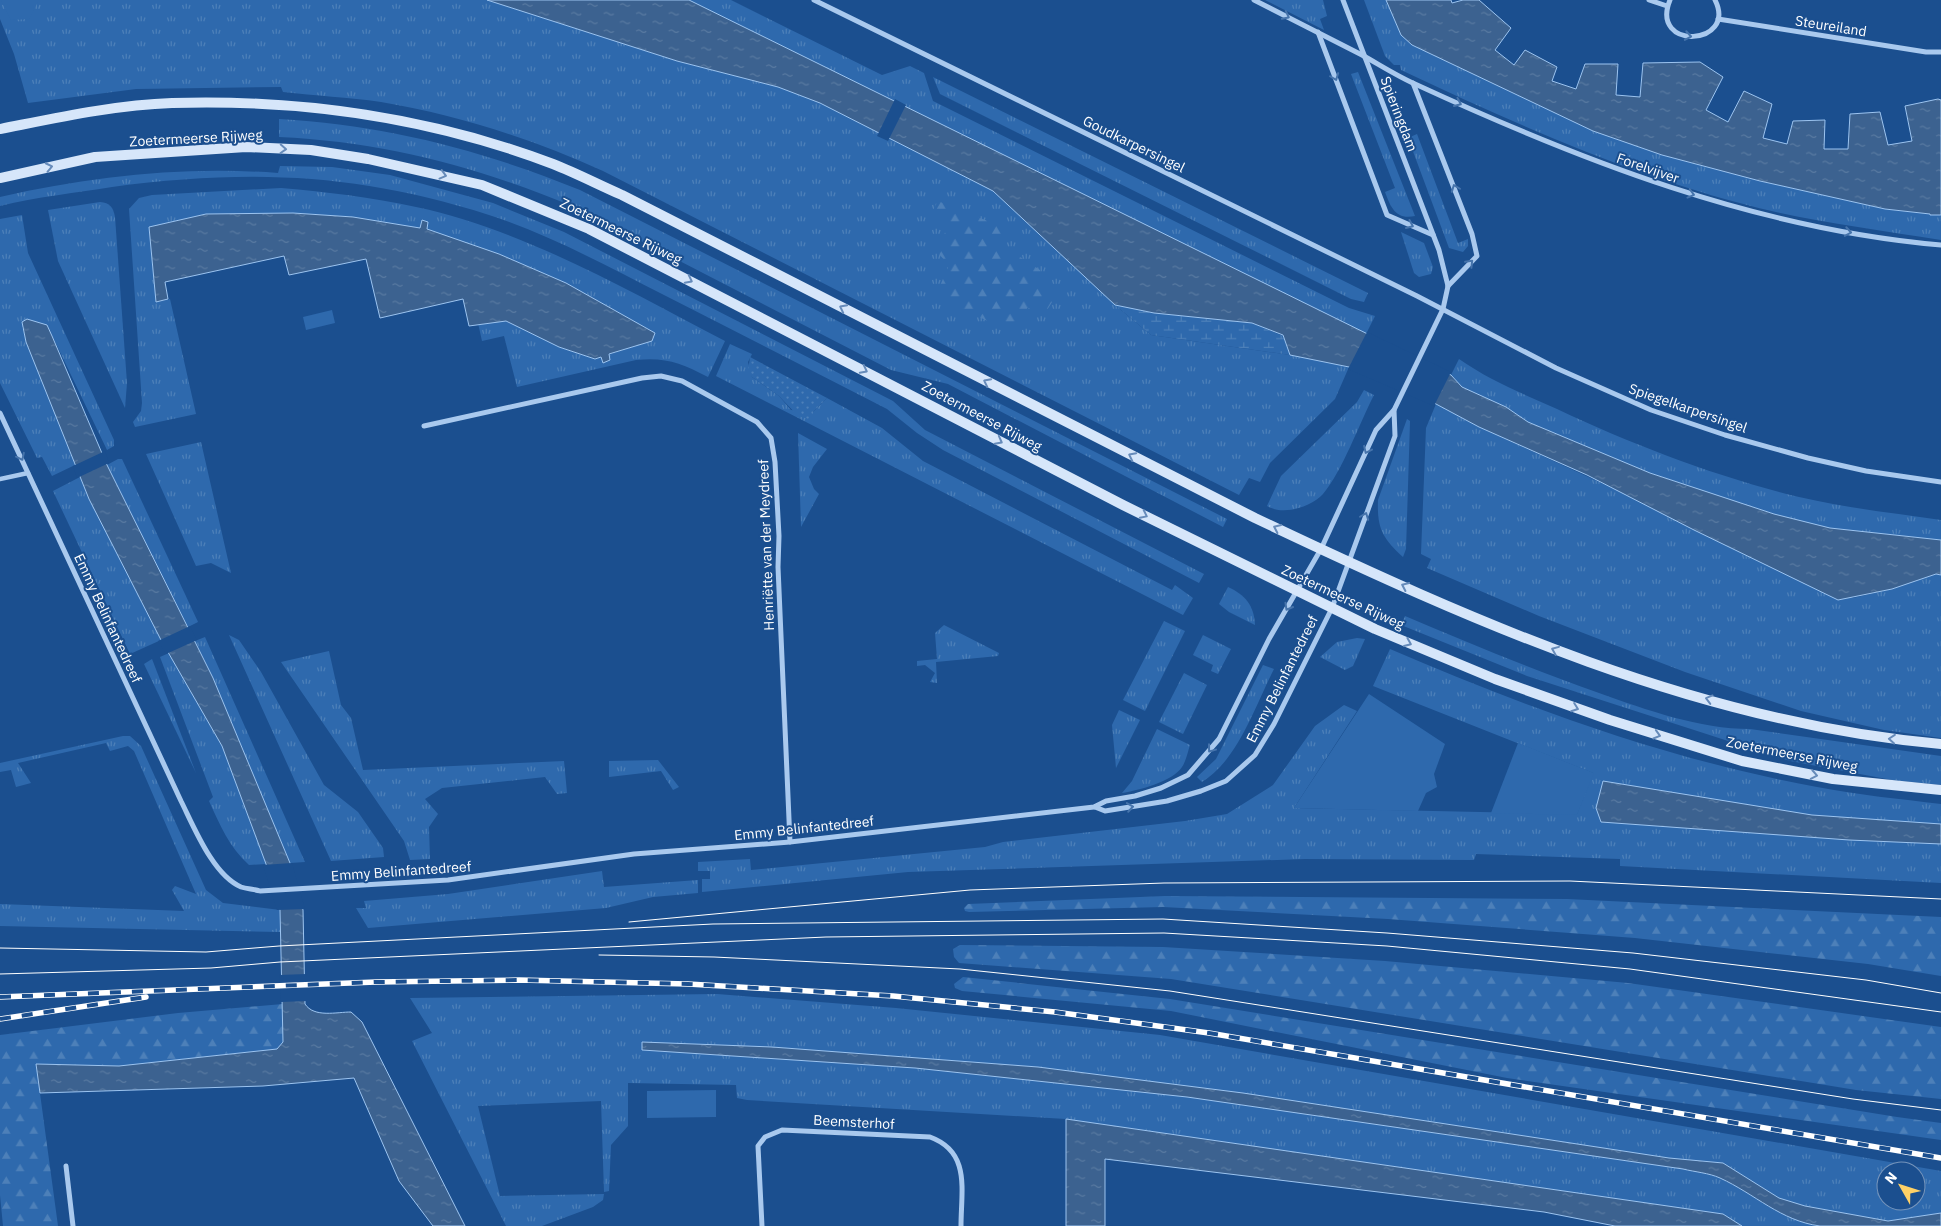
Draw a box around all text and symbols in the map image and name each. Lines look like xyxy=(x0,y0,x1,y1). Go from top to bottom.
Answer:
one-way arrow xyxy=(1281,10,1290,20)
street label: Steureiland xyxy=(1794,11,1868,41)
one-way arrow xyxy=(1684,31,1692,41)
one-way arrow xyxy=(1329,73,1339,81)
street label: Spieringdam xyxy=(1376,74,1422,154)
one-way arrow xyxy=(1453,96,1462,107)
street label: Goudkarpersingel xyxy=(1080,111,1188,177)
street label: Zoetermeerse Rijweg xyxy=(129,125,264,150)
one-way arrow xyxy=(279,143,287,154)
street label: Forelvijver xyxy=(1614,149,1682,187)
one-way arrow xyxy=(44,163,53,173)
one-way arrow xyxy=(439,169,448,180)
one-way arrow xyxy=(1450,184,1461,193)
one-way arrow xyxy=(1686,188,1695,199)
street label: Zoetermeerse Rijweg xyxy=(557,194,685,269)
one-way arrow xyxy=(1405,219,1414,230)
one-way arrow xyxy=(1844,227,1853,237)
one-way arrow xyxy=(1464,260,1473,269)
one-way arrow xyxy=(683,274,692,284)
one-way arrow xyxy=(839,304,848,314)
one-way arrow xyxy=(859,364,868,374)
street label: Zoetermeerse Rijweg xyxy=(919,377,1046,456)
one-way arrow xyxy=(983,378,992,388)
street label: Spiegelkarpersingel xyxy=(1626,379,1750,437)
one-way arrow xyxy=(994,435,1003,445)
one-way arrow xyxy=(1363,444,1373,453)
one-way arrow xyxy=(15,452,25,461)
one-way arrow xyxy=(1128,452,1137,462)
street label: Henriëtte van der Meydreef xyxy=(754,459,778,631)
one-way arrow xyxy=(1139,509,1148,520)
one-way arrow xyxy=(1359,512,1369,521)
one-way arrow xyxy=(1273,524,1282,535)
street label: Emmy Belinfantedreef xyxy=(70,551,146,686)
street label: Zoetermeerse Rijweg xyxy=(1279,561,1408,634)
one-way arrow xyxy=(1401,582,1410,592)
one-way arrow xyxy=(1284,601,1294,610)
street label: Emmy Belinfantedreef xyxy=(1242,612,1322,746)
one-way arrow xyxy=(1403,636,1412,647)
one-way arrow xyxy=(1551,645,1560,656)
one-way arrow xyxy=(1706,695,1714,705)
one-way arrow xyxy=(1571,702,1579,712)
one-way arrow xyxy=(1652,729,1661,739)
street label: Zoetermeerse Rijweg xyxy=(1725,732,1860,776)
one-way arrow xyxy=(1888,734,1896,745)
one-way arrow xyxy=(1208,743,1216,752)
one-way arrow xyxy=(1810,769,1818,780)
one-way arrow xyxy=(1126,802,1135,812)
street label: Emmy Belinfantedreef xyxy=(733,812,875,844)
street label: Emmy Belinfantedreef xyxy=(330,857,472,885)
street label: Beemsterhof xyxy=(813,1111,896,1133)
north arrow xyxy=(1876,1161,1926,1211)
text: N xyxy=(1881,1168,1901,1187)

